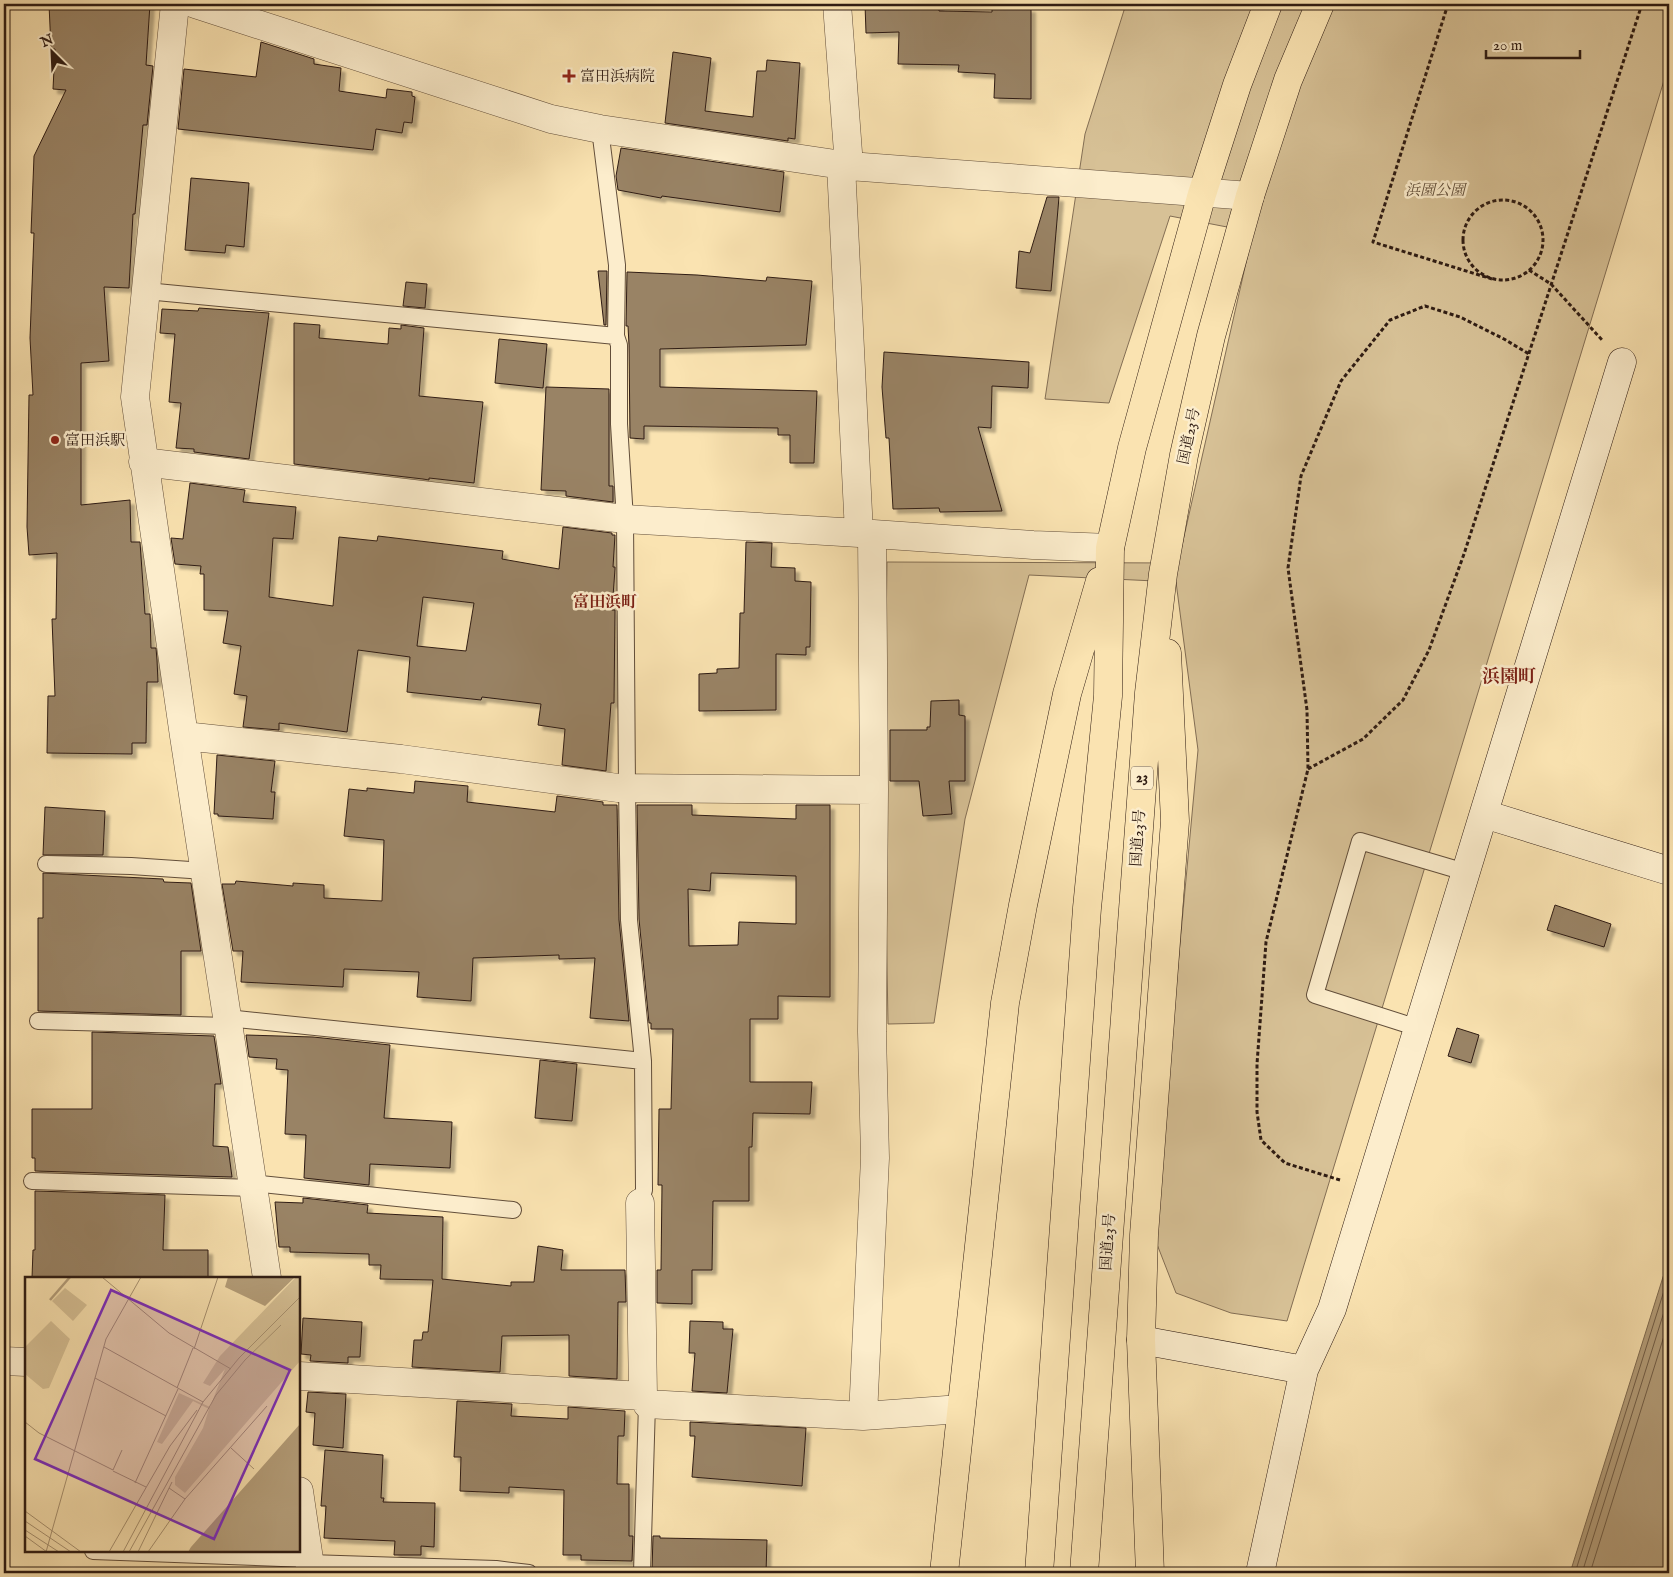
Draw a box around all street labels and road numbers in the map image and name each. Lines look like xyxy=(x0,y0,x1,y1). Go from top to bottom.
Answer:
street label: 国道23号 xyxy=(1174,406,1204,466)
road number: 23 xyxy=(1131,766,1153,790)
street label: 国道23号 xyxy=(1127,809,1149,867)
street label: 国道23号 xyxy=(1097,1213,1119,1271)

